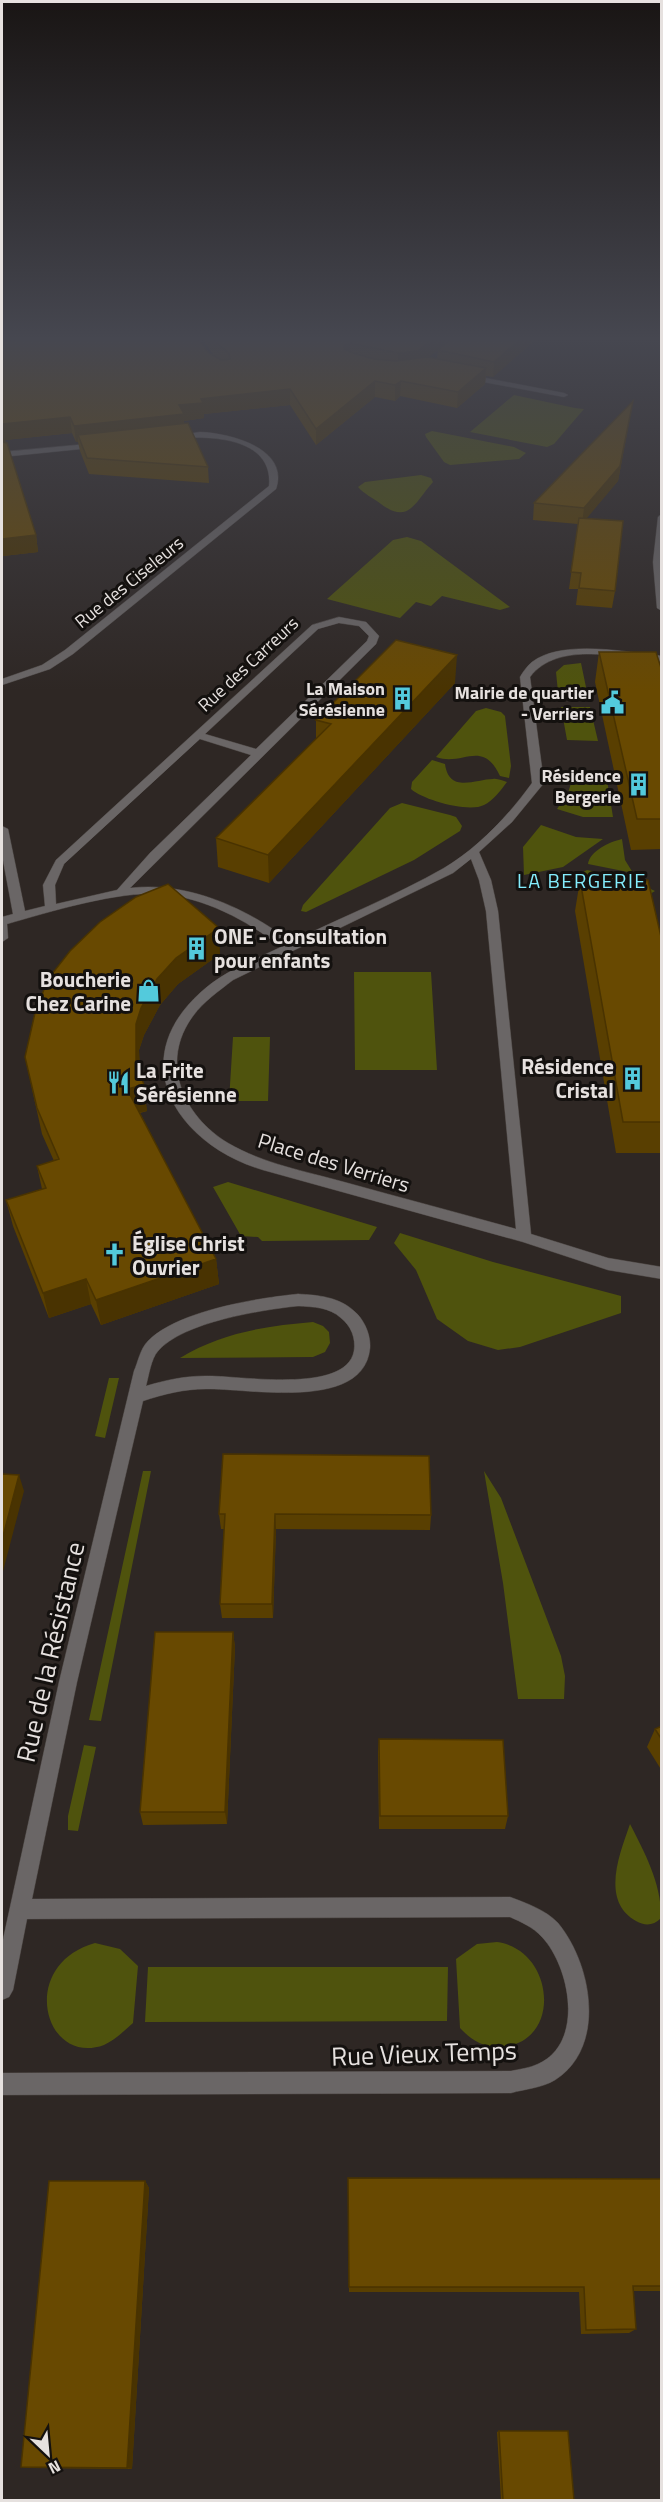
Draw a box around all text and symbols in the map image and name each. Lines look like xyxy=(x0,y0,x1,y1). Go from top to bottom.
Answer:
street label: Rue des Ciseleurs xyxy=(69,530,189,634)
street label: Rue des Carreurs xyxy=(192,610,304,718)
place label: La Maison Sérésienne xyxy=(299,675,385,723)
place label: Mairie de quartier - Verriers xyxy=(455,679,594,727)
building icon: La Maison Sérésienne xyxy=(390,685,416,711)
public building icon: Mairie de quartier - Verriers xyxy=(599,689,625,715)
place label: Résidence Bergerie xyxy=(542,762,621,810)
building icon: Résidence Bergerie xyxy=(626,772,652,798)
district label: LA BERGERIE xyxy=(517,865,647,896)
place label: ONE - Consultation pour enfants xyxy=(214,920,387,976)
building icon: ONE - Consultation pour enfants xyxy=(183,935,209,961)
place label: Boucherie Chez Carine xyxy=(25,963,131,1019)
shop icon: Boucherie Chez Carine xyxy=(136,978,162,1004)
place label: Résidence Cristal xyxy=(521,1050,614,1106)
place label: La Frite Sérésienne xyxy=(136,1054,237,1110)
building icon: Résidence Cristal xyxy=(619,1065,645,1091)
restaurant icon: La Frite Sérésienne xyxy=(105,1069,131,1095)
street label: Place des Verriers xyxy=(254,1124,414,1200)
place label: Église Christ Ouvrier xyxy=(132,1227,245,1283)
church icon: Église Christ Ouvrier xyxy=(101,1242,127,1268)
street label: Rue de la Résistance xyxy=(6,1538,94,1766)
street label: Rue Vieux Temps xyxy=(330,2030,518,2076)
north arrow xyxy=(18,2424,78,2484)
text: N xyxy=(44,2454,65,2481)

